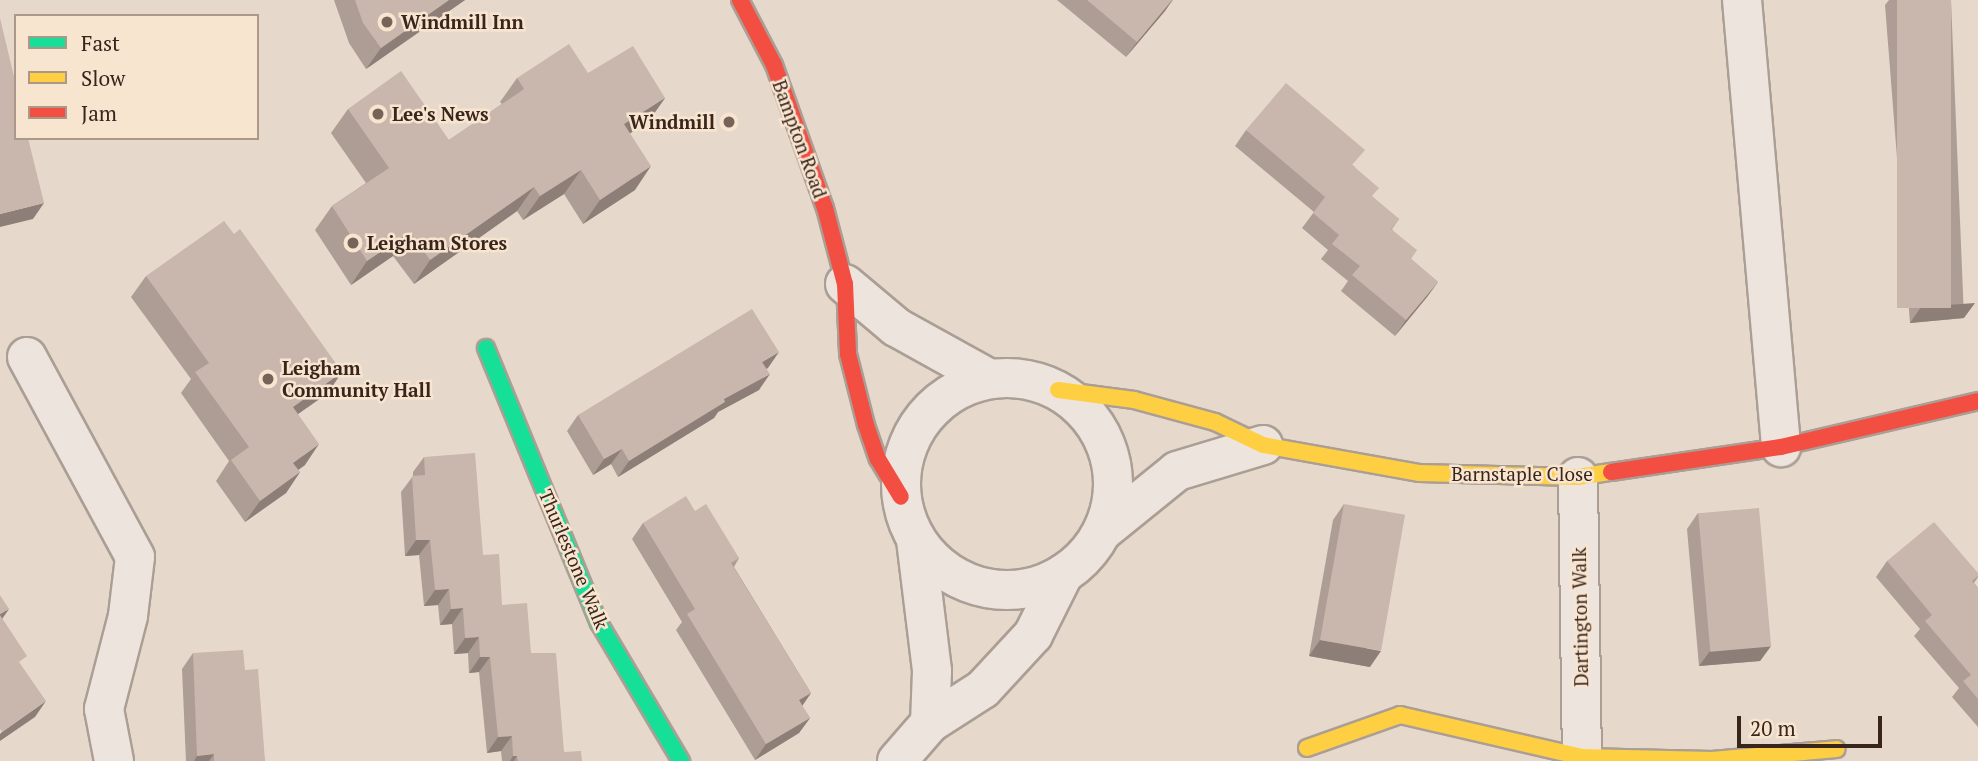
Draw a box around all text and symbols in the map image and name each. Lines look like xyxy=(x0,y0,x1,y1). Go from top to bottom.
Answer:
place label: Windmill Inn xyxy=(401,11,524,33)
legend xyxy=(14,14,259,140)
marker: Windmill Inn xyxy=(379,14,395,30)
text: Fast xyxy=(81,29,120,57)
text: Slow xyxy=(81,64,125,92)
street label: Bampton Road xyxy=(768,77,832,201)
text: Jam xyxy=(81,99,117,127)
place label: Lee's News xyxy=(392,103,489,125)
marker: Lee's News xyxy=(370,106,386,122)
place label: Windmill xyxy=(629,111,715,133)
marker: Windmill xyxy=(721,114,737,130)
place label: Leigham Stores xyxy=(367,232,507,254)
marker: Leigham Stores xyxy=(345,235,361,251)
place label: Leigham Community Hall xyxy=(282,357,431,401)
marker: Leigham Community Hall xyxy=(260,371,276,387)
street label: Barnstaple Close xyxy=(1451,463,1593,485)
street label: Thurlestone Walk xyxy=(534,486,614,632)
street label: Dartington Walk xyxy=(1567,547,1593,687)
scale bar xyxy=(1740,702,1885,746)
text: 20 m xyxy=(1750,714,1796,742)

